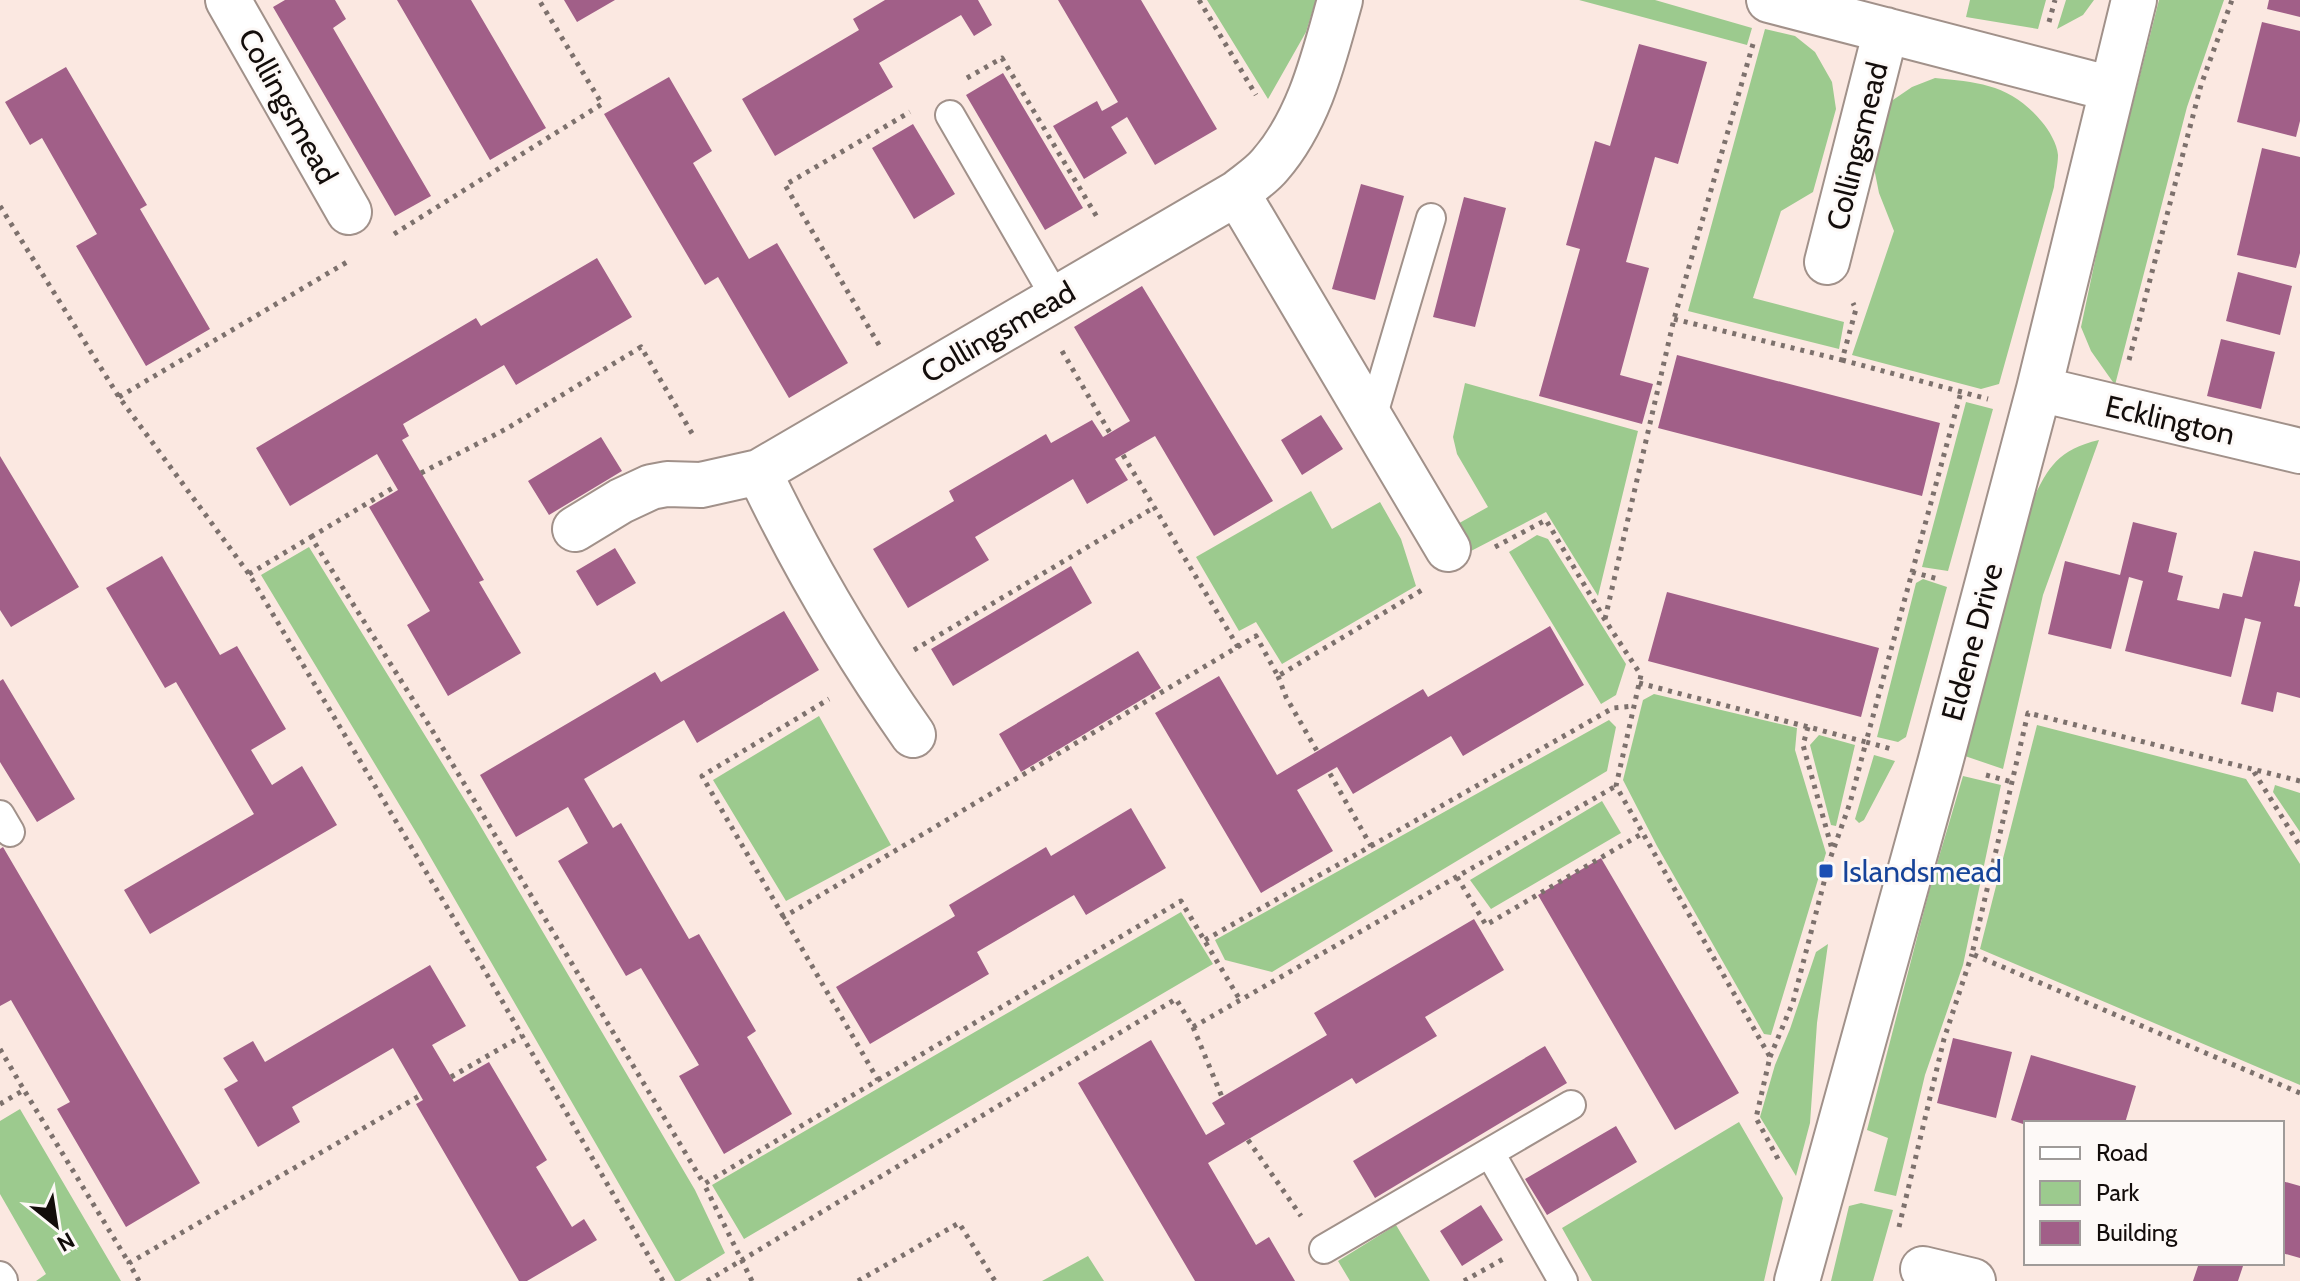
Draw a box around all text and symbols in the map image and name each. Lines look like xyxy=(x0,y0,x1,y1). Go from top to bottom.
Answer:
street label: Collingsmead xyxy=(230,22,346,190)
street label: Collingsmead xyxy=(1818,58,1896,234)
street label: Collingsmead xyxy=(914,273,1082,391)
street label: Ecklington xyxy=(2102,387,2238,453)
street label: Eldene Drive xyxy=(1933,559,2011,725)
place label: Islandsmead xyxy=(1842,853,2002,890)
marker: Islandsmead xyxy=(1817,862,1835,880)
legend xyxy=(2024,1121,2284,1265)
text: Road xyxy=(2096,1138,2148,1167)
text: Park xyxy=(2096,1178,2139,1207)
north arrow xyxy=(16,1185,96,1265)
text: Building xyxy=(2096,1218,2178,1247)
text: N xyxy=(52,1226,79,1257)

